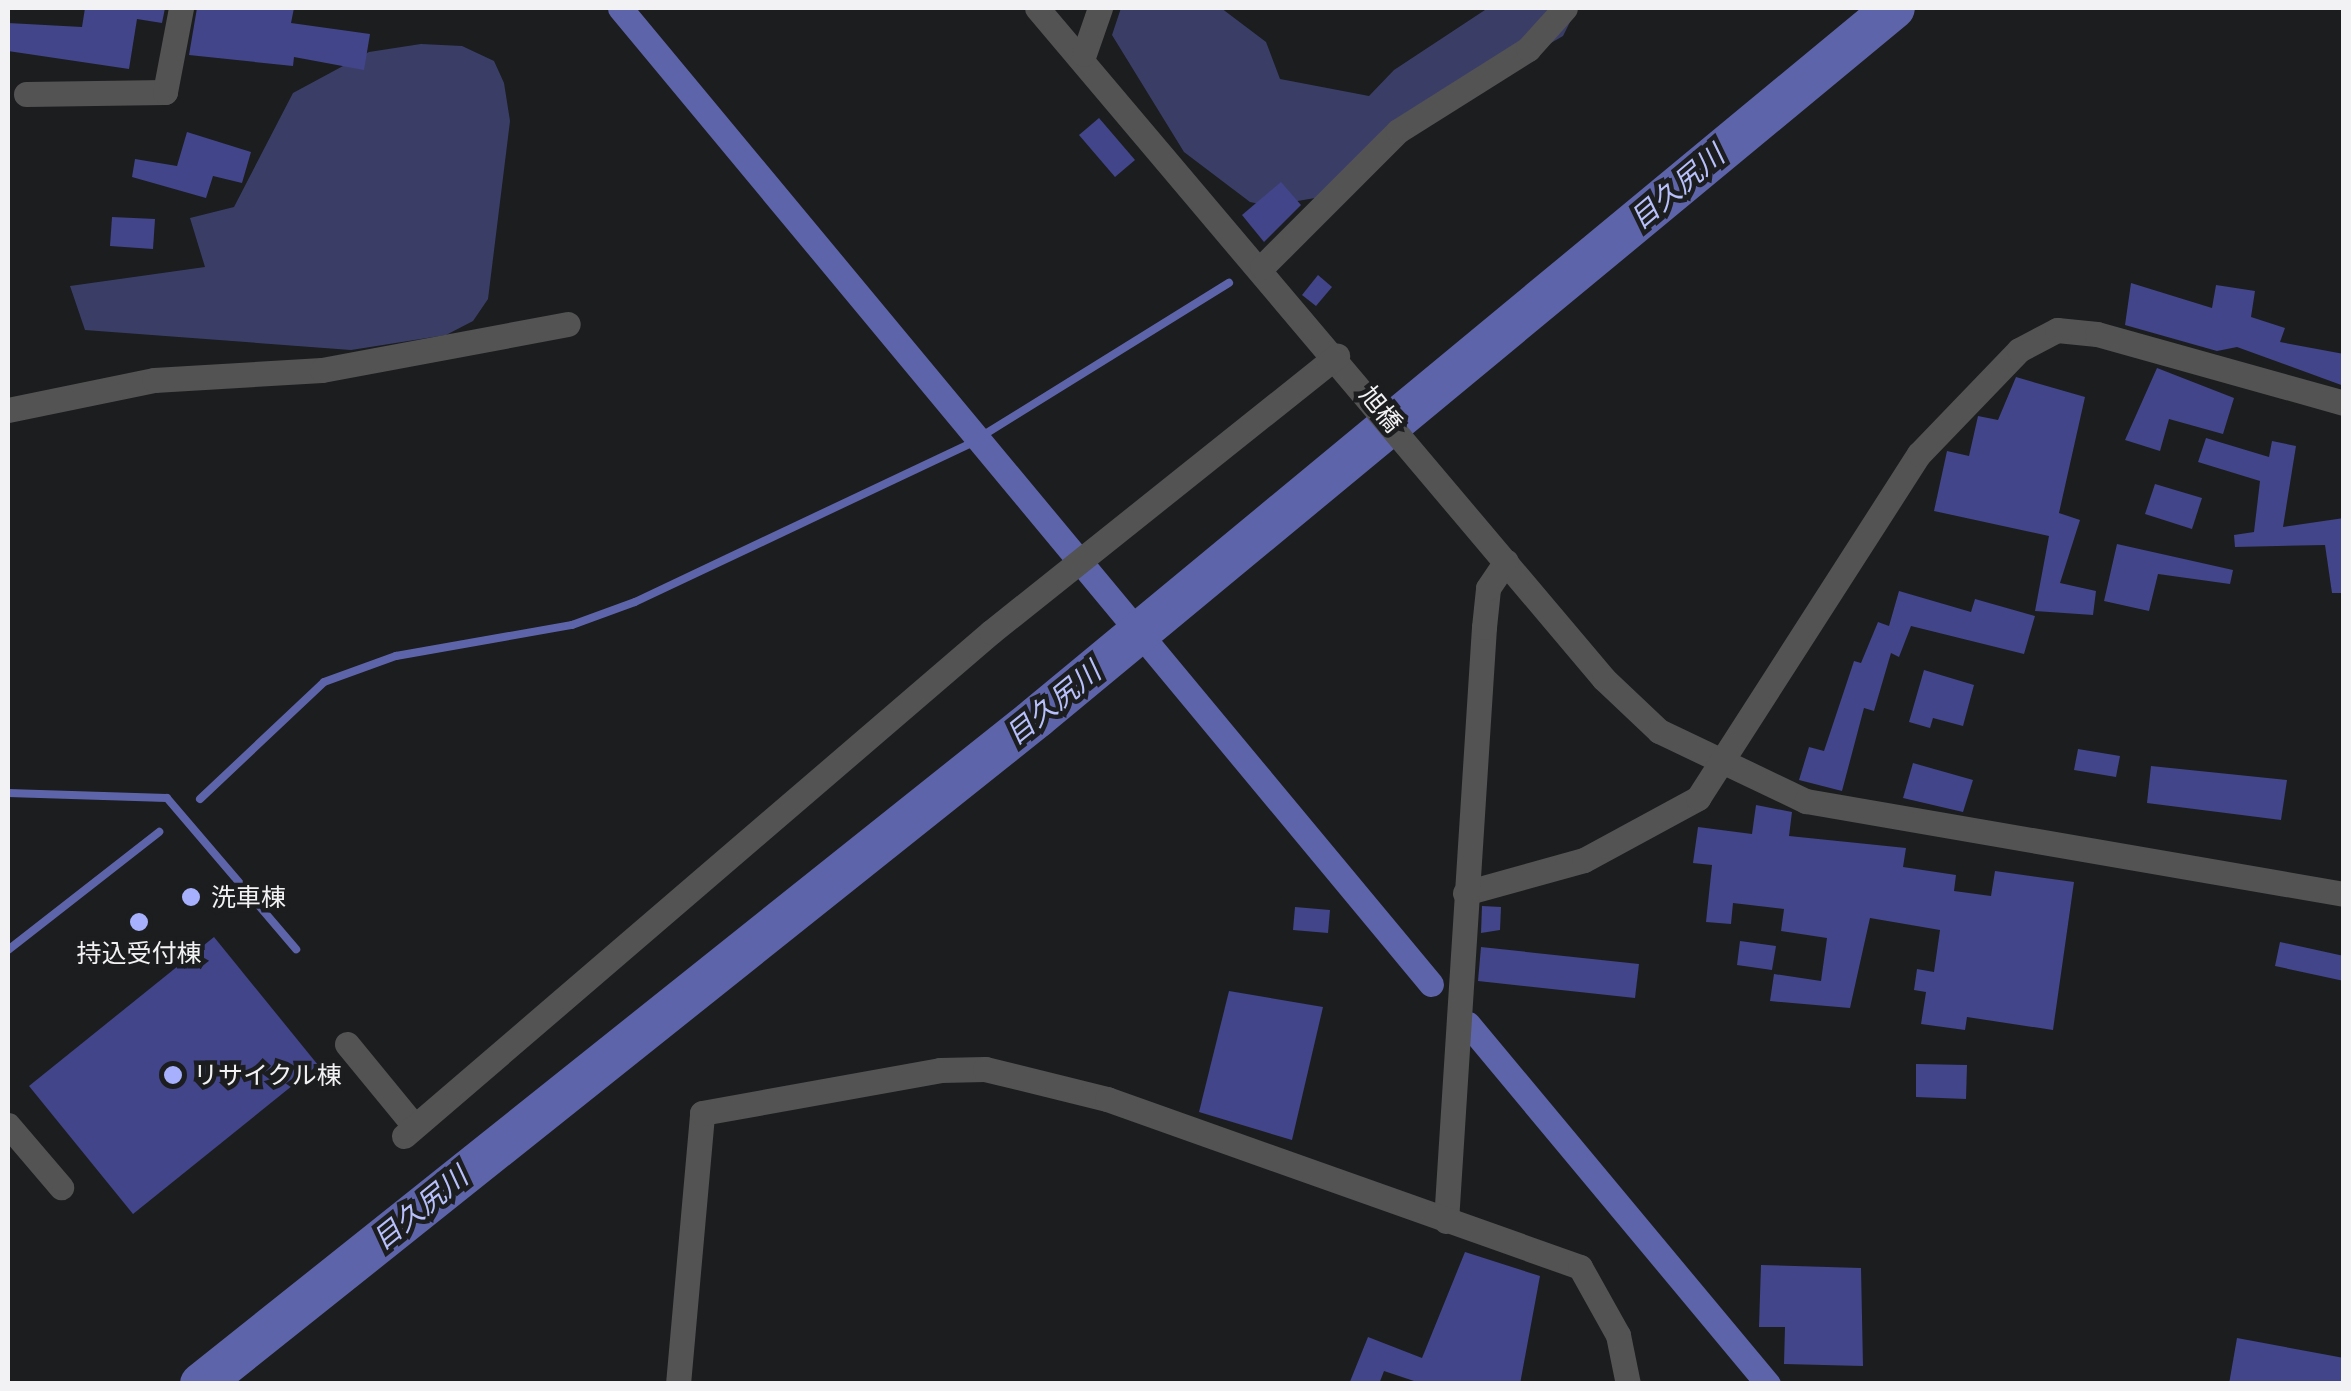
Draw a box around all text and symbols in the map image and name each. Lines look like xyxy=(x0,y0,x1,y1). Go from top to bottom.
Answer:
water label: 目久尻川 xyxy=(1623,138,1731,236)
street label: 旭橋 xyxy=(1354,380,1408,438)
water label: 目久尻川 xyxy=(999,655,1107,751)
place label: 洗車棟 xyxy=(211,882,286,912)
marker: 洗車棟 xyxy=(180,886,202,908)
marker: 持込受付棟 xyxy=(128,911,150,933)
place label: 持込受付棟 xyxy=(77,938,201,968)
place label: リサイクル棟 xyxy=(193,1060,343,1090)
marker: リサイクル棟 xyxy=(162,1064,184,1086)
water label: 目久尻川 xyxy=(366,1160,474,1256)

